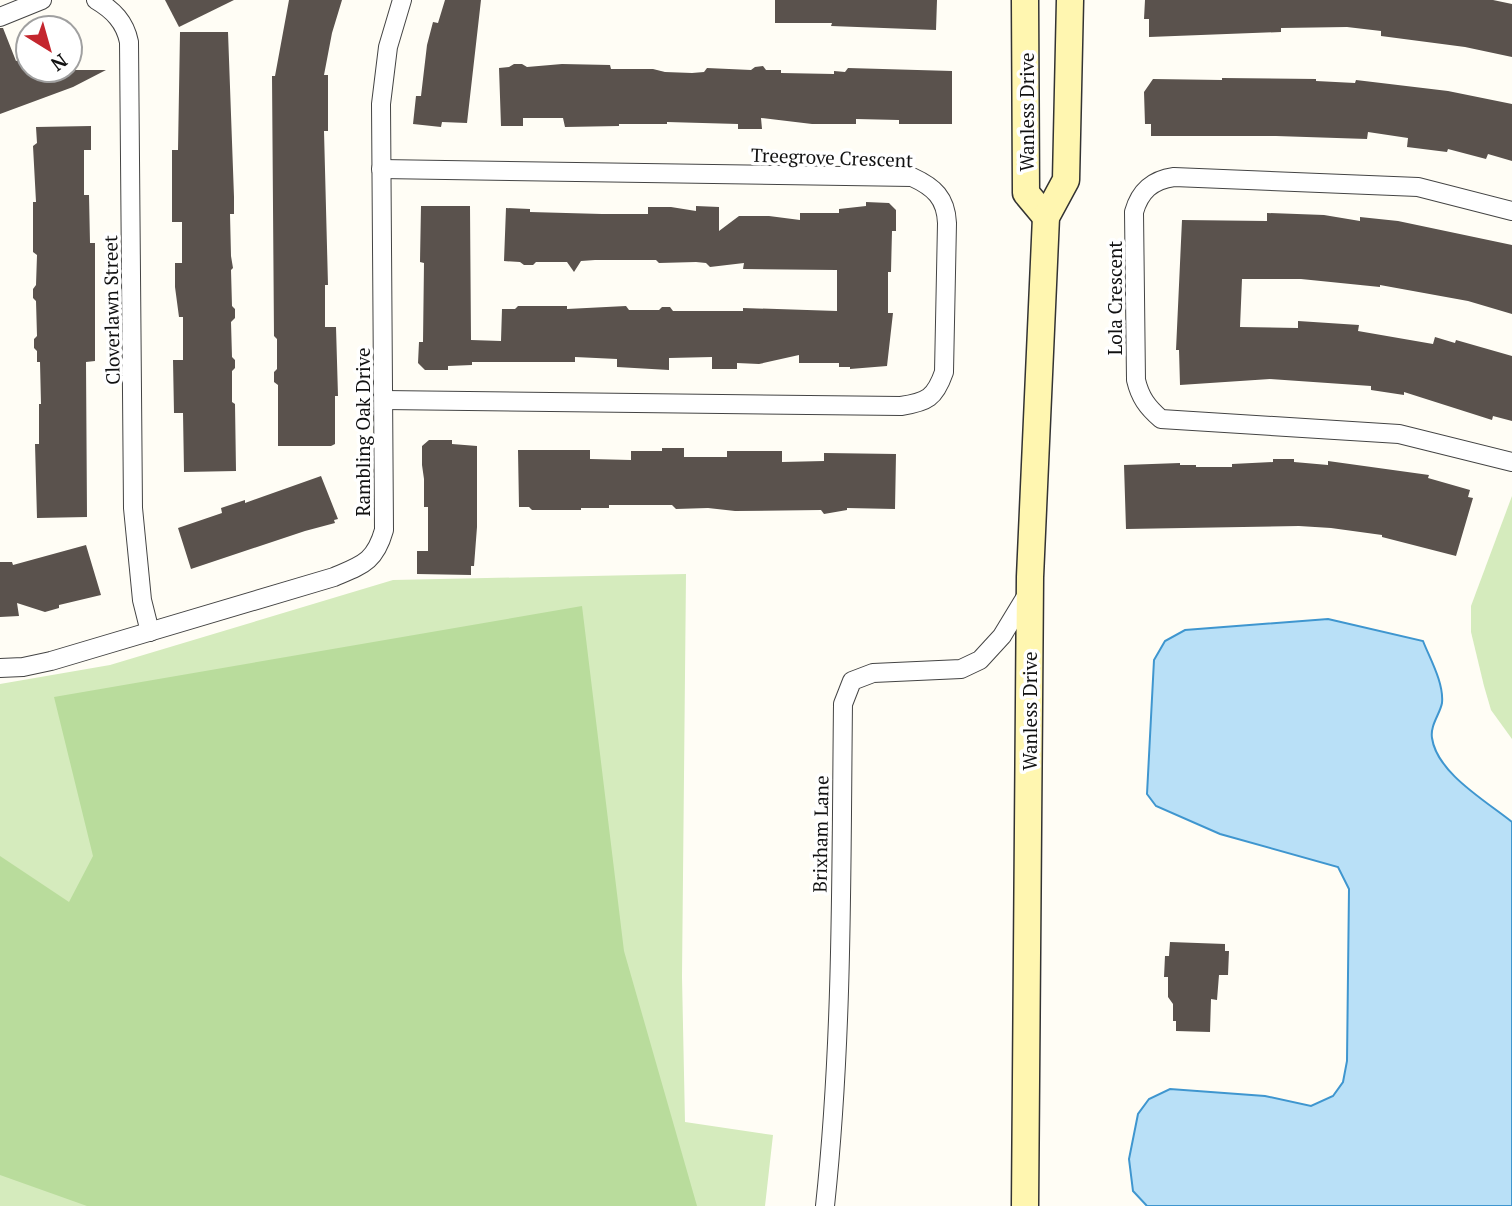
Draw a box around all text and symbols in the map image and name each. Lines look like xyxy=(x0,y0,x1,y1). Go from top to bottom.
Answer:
north arrow xyxy=(14,14,84,84)
text: N xyxy=(46,49,73,78)
street label: Wanless Drive xyxy=(1014,52,1039,172)
street label: Treegrove Crescent xyxy=(750,142,914,172)
street label: Cloverlawn Street xyxy=(97,235,125,385)
street label: Lola Crescent xyxy=(1102,241,1127,355)
street label: Rambling Oak Drive xyxy=(350,347,375,517)
street label: Wanless Drive xyxy=(1017,651,1042,771)
street label: Brixham Lane xyxy=(806,775,834,893)

